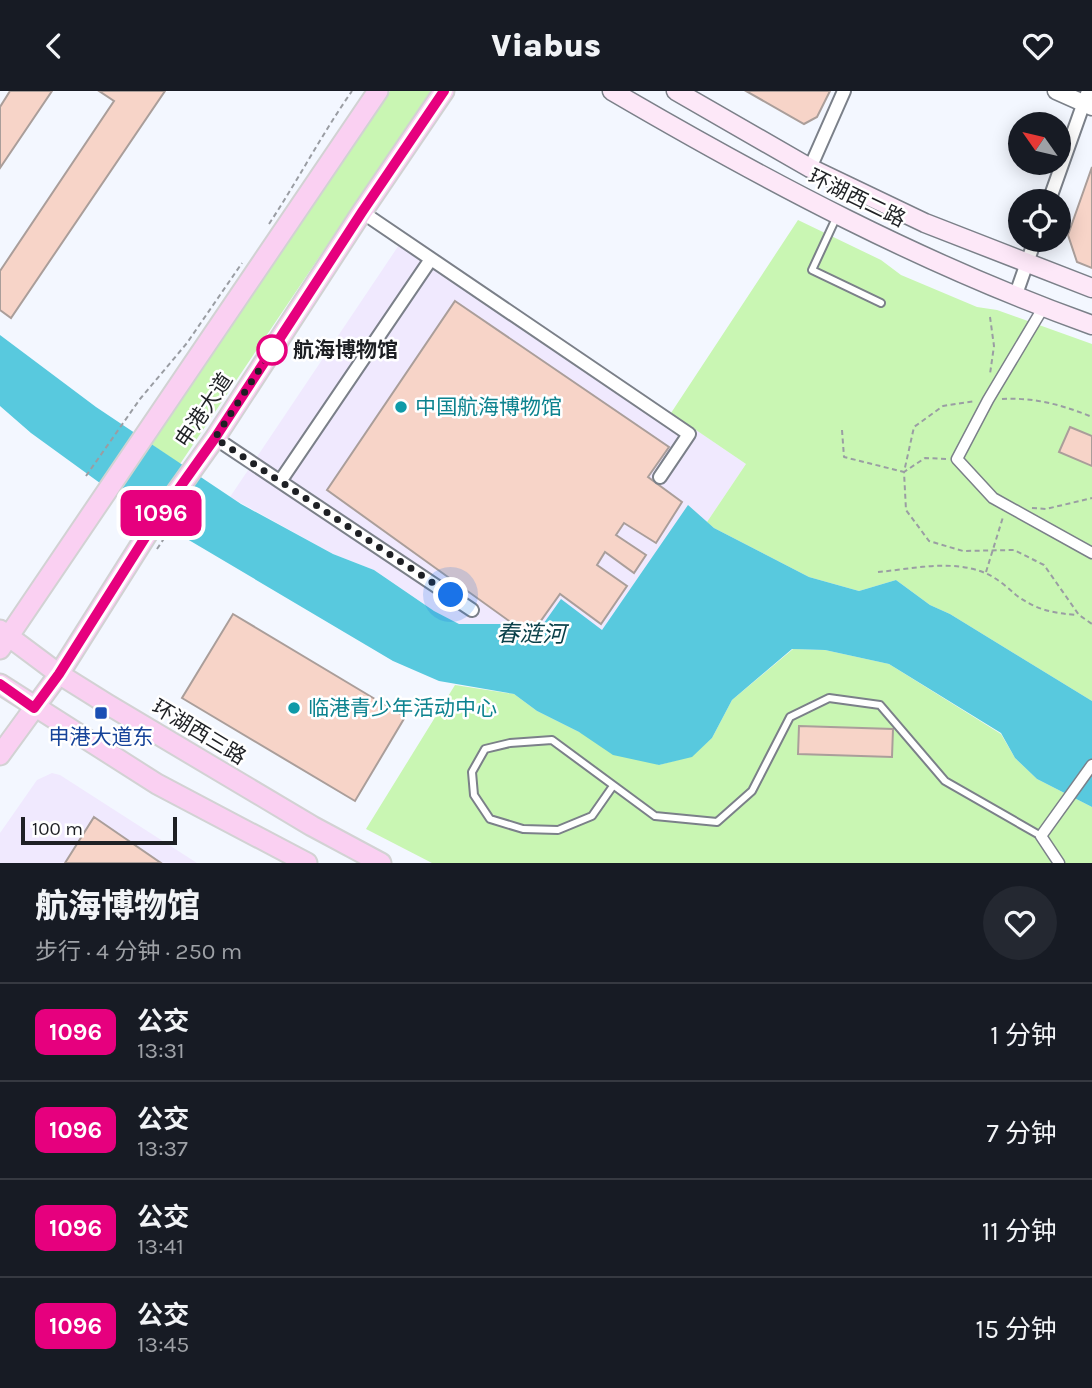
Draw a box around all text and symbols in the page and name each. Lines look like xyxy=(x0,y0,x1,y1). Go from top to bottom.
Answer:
icon: back xyxy=(35,27,73,65)
text: Viabus xyxy=(491,27,601,64)
icon: heart xyxy=(1019,27,1057,65)
north arrow xyxy=(1008,112,1071,175)
map controls xyxy=(1008,112,1071,252)
street label: 环湖西二路 xyxy=(805,164,909,232)
button: locate xyxy=(1008,189,1071,252)
marker: 航海博物馆 xyxy=(257,335,287,365)
place label: 航海博物馆 xyxy=(293,338,398,362)
street label: 申港大道 xyxy=(171,368,237,452)
place label: 中国航海博物馆 xyxy=(415,395,562,419)
marker: 中国航海博物馆 xyxy=(393,399,409,415)
line badge: 1096 xyxy=(112,490,210,536)
text: 1096 xyxy=(135,499,187,527)
your location xyxy=(433,577,468,612)
water label: 春涟河 xyxy=(496,620,570,648)
street label: 环湖西三路 xyxy=(148,695,250,769)
place label: 临港青少年活动中心 xyxy=(308,696,497,720)
marker: 临港青少年活动中心 xyxy=(286,700,302,716)
marker: 申港大道东 xyxy=(93,705,109,721)
place label: 申港大道东 xyxy=(49,725,154,749)
scale bar xyxy=(21,814,177,846)
text: 100 m xyxy=(32,818,83,840)
button: heart xyxy=(983,886,1057,960)
text: 航海博物馆 xyxy=(35,887,200,925)
text: 步行 · 4 分钟 · 250 m xyxy=(35,938,242,965)
text: 公交 xyxy=(137,1006,189,1037)
text: 1096 xyxy=(49,1018,102,1046)
text: 1 分钟 xyxy=(990,1020,1057,1051)
text: 13:31 xyxy=(137,1037,185,1064)
text: 公交 xyxy=(137,1104,189,1135)
text: 1096 xyxy=(49,1116,102,1144)
text: 7 分钟 xyxy=(987,1118,1057,1149)
text: 13:37 xyxy=(137,1135,188,1162)
text: 公交 xyxy=(137,1202,189,1233)
text: 1096 xyxy=(49,1214,102,1242)
text: 11 分钟 xyxy=(982,1216,1057,1247)
text: 13:41 xyxy=(137,1233,184,1260)
text: 公交 xyxy=(137,1300,189,1331)
text: 1096 xyxy=(49,1312,102,1340)
text: 15 分钟 xyxy=(976,1314,1057,1345)
text: 13:45 xyxy=(137,1331,189,1358)

